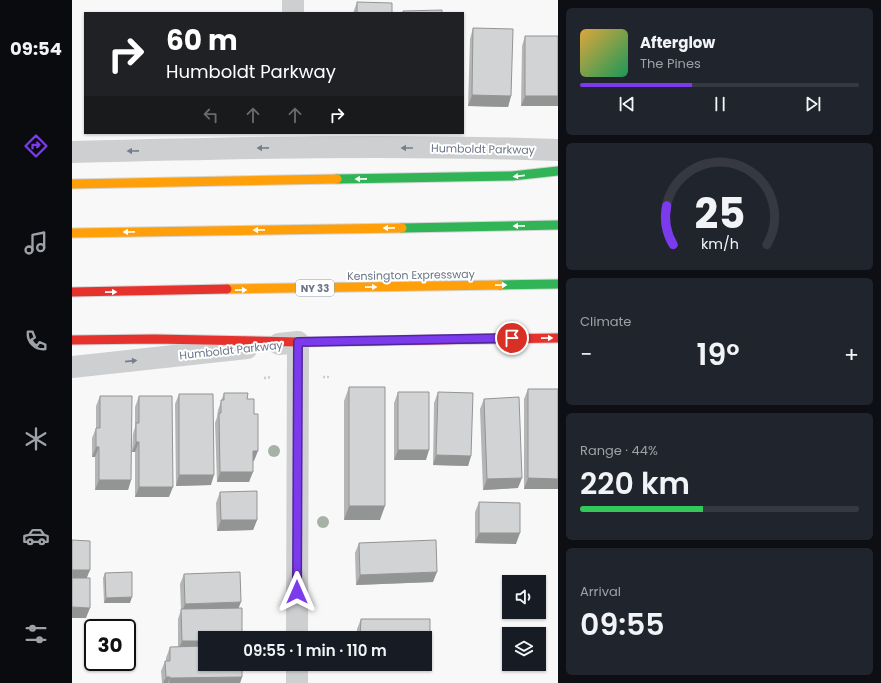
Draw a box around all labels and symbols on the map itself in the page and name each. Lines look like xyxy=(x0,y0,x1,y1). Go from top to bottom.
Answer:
street label: Humboldt Parkway xyxy=(431,140,536,158)
one-way arrow xyxy=(257,144,269,151)
one-way arrow xyxy=(400,145,413,151)
one-way arrow xyxy=(126,148,139,154)
one-way arrow xyxy=(513,172,525,179)
one-way arrow xyxy=(355,175,367,182)
one-way arrow xyxy=(512,223,525,229)
one-way arrow xyxy=(382,225,395,231)
one-way arrow xyxy=(252,227,265,233)
one-way arrow xyxy=(122,229,135,235)
street label: Kensington Expressway xyxy=(347,266,476,284)
road number: NY 33 xyxy=(296,280,334,296)
one-way arrow xyxy=(495,282,508,288)
one-way arrow xyxy=(365,284,378,290)
one-way arrow xyxy=(235,287,248,293)
one-way arrow xyxy=(105,289,118,295)
pin xyxy=(495,321,529,355)
one-way arrow xyxy=(541,335,554,341)
street label: Humboldt Parkway xyxy=(179,337,284,363)
one-way arrow xyxy=(125,358,137,364)
position arrow xyxy=(276,571,318,613)
speed limit sign: 30 xyxy=(84,619,136,671)

